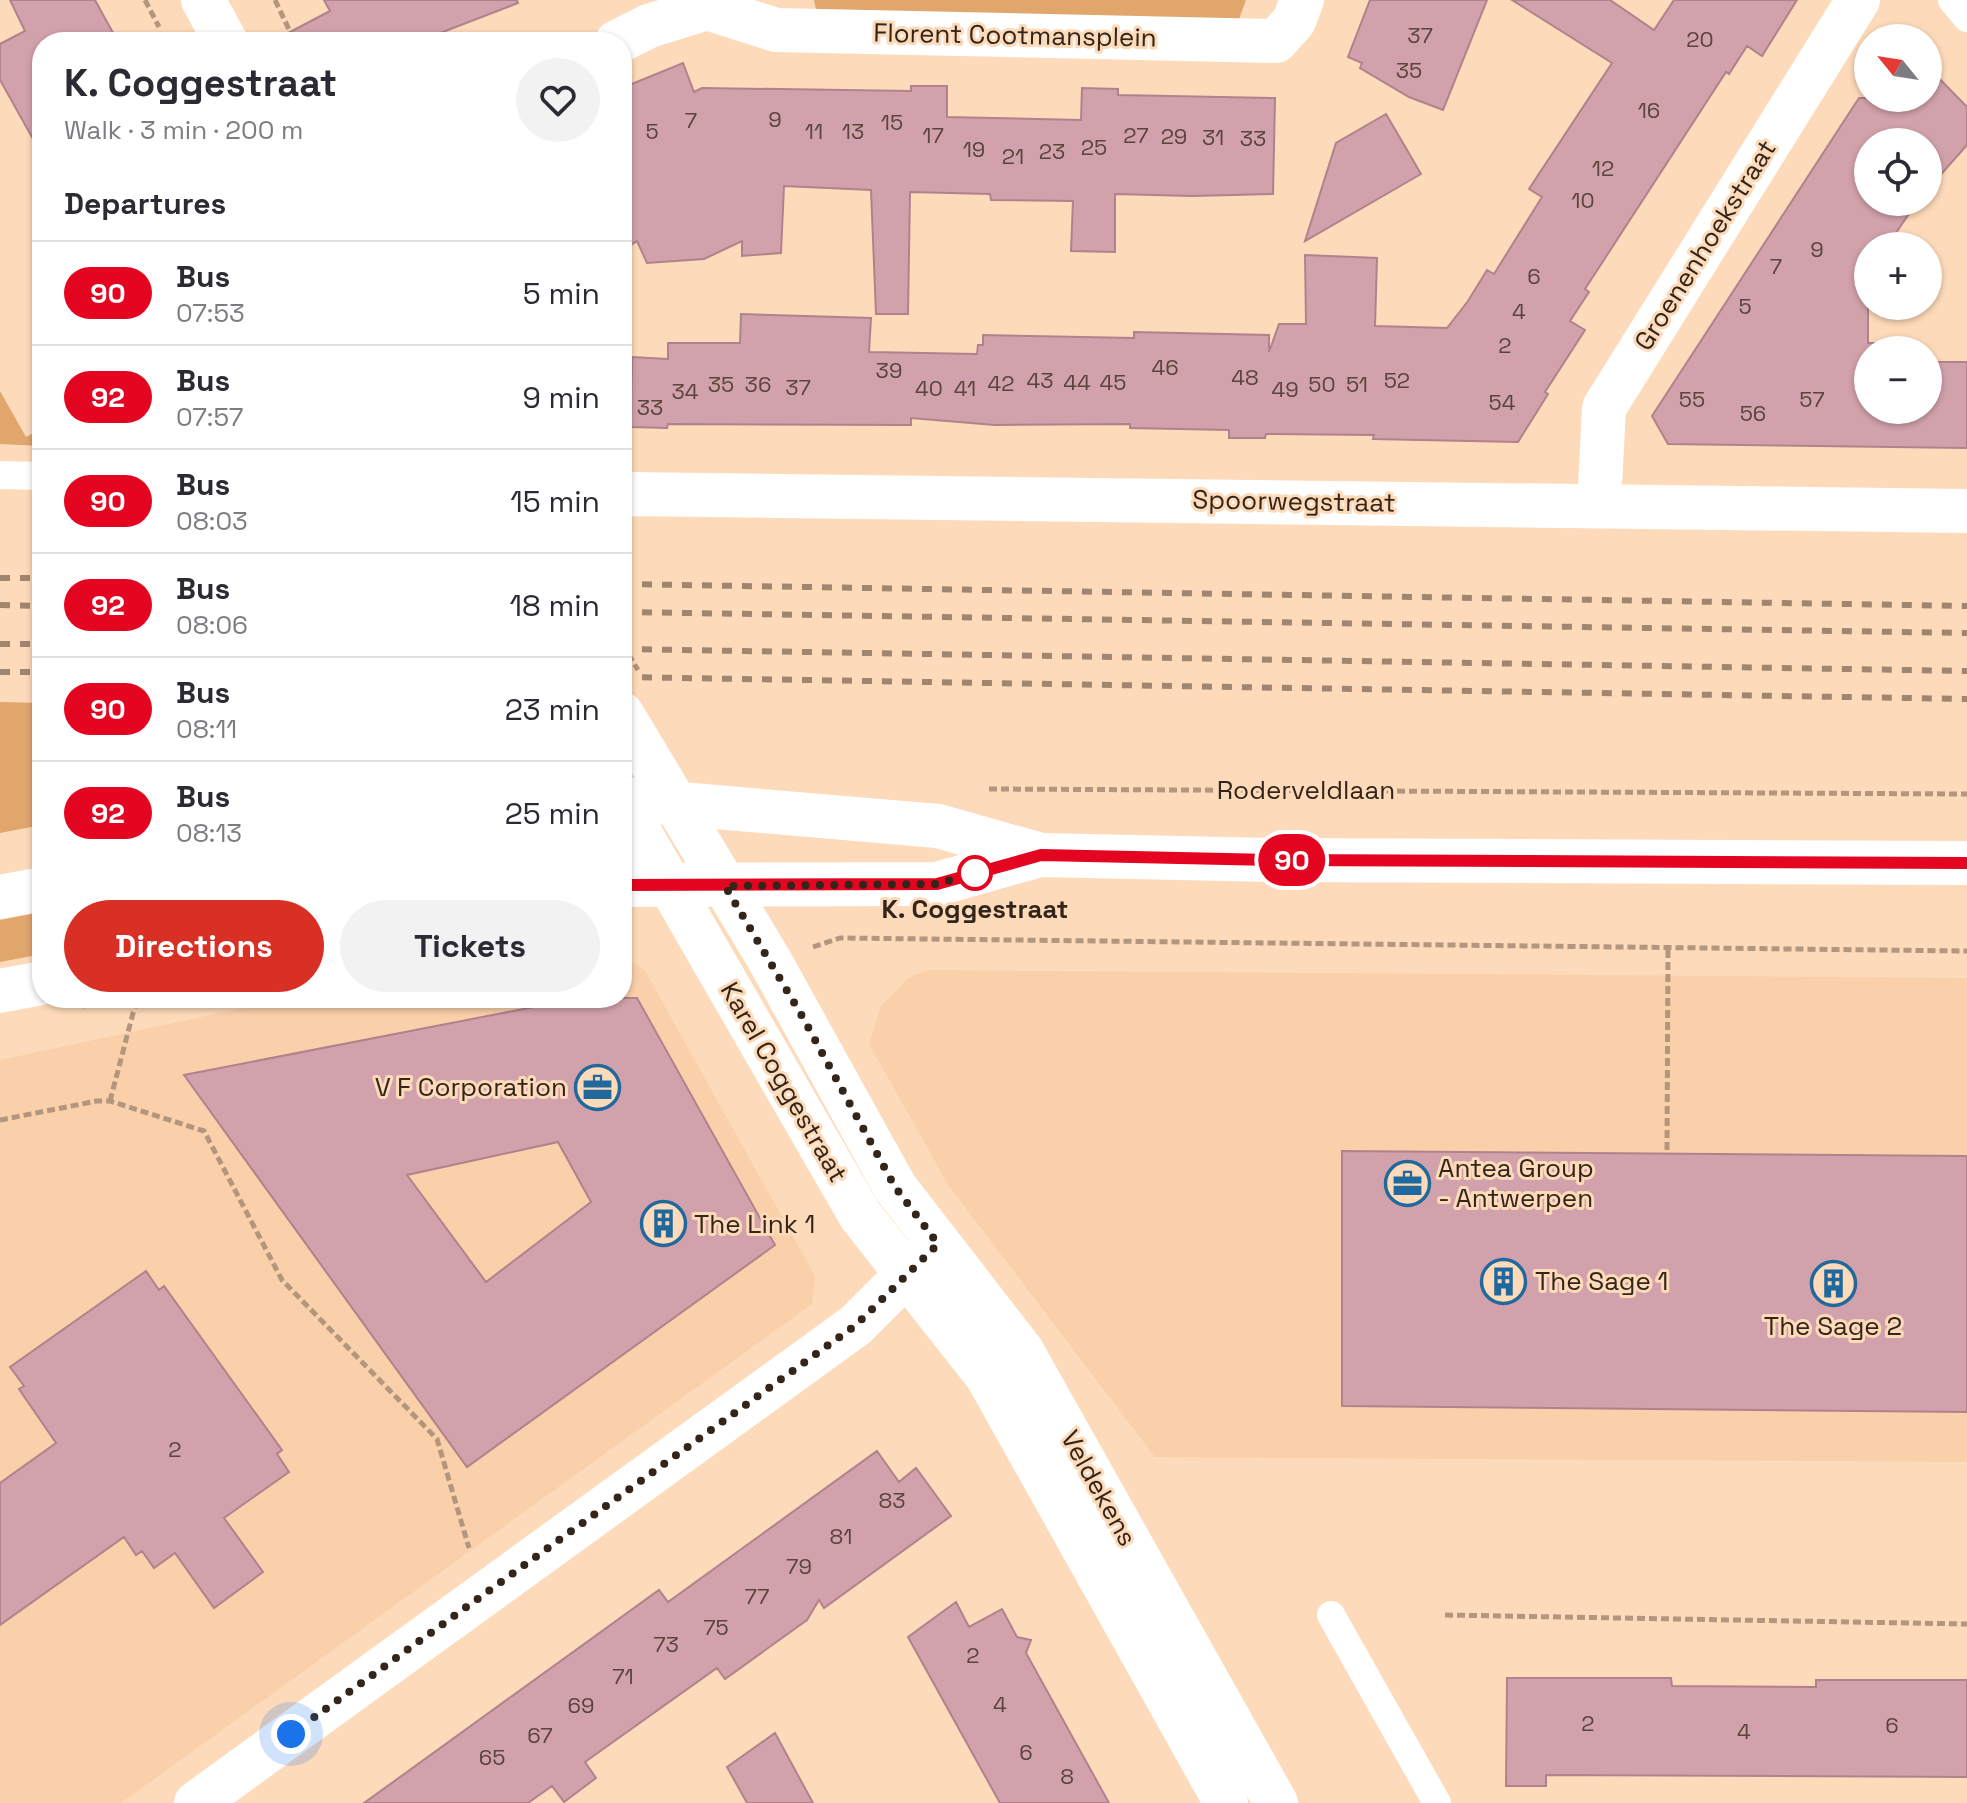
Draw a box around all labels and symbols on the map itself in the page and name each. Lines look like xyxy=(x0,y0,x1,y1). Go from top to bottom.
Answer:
street label: Florent Cootmansplein xyxy=(873,16,1157,54)
house number: 37 xyxy=(1407,21,1433,49)
north arrow xyxy=(1854,24,1942,112)
house number: 20 xyxy=(1686,25,1714,53)
house number: 35 xyxy=(1396,56,1422,84)
house number: 16 xyxy=(1638,96,1660,124)
house number: 9 xyxy=(768,105,782,133)
house number: 7 xyxy=(685,106,697,134)
house number: 15 xyxy=(881,108,903,136)
house number: 5 xyxy=(645,117,659,145)
house number: 11 xyxy=(805,117,823,145)
house number: 13 xyxy=(842,117,864,145)
house number: 17 xyxy=(922,121,944,149)
house number: 27 xyxy=(1123,121,1149,149)
house number: 29 xyxy=(1161,122,1187,150)
house number: 31 xyxy=(1202,123,1224,151)
house number: 33 xyxy=(1240,124,1266,152)
house number: 25 xyxy=(1081,133,1107,161)
street label: Groenenhoekstraat xyxy=(1626,133,1784,357)
house number: 19 xyxy=(963,135,985,163)
house number: 23 xyxy=(1039,137,1065,165)
house number: 21 xyxy=(1002,142,1024,170)
house number: 12 xyxy=(1592,154,1614,182)
house number: 10 xyxy=(1571,186,1595,214)
house number: 9 xyxy=(1810,235,1824,263)
house number: 7 xyxy=(1770,252,1782,280)
house number: 6 xyxy=(1527,262,1541,290)
house number: 5 xyxy=(1738,292,1752,320)
house number: 4 xyxy=(1512,297,1526,325)
house number: 2 xyxy=(1498,331,1512,359)
house number: 46 xyxy=(1151,353,1179,381)
house number: 39 xyxy=(876,356,902,384)
house number: 48 xyxy=(1231,363,1259,391)
house number: 43 xyxy=(1026,366,1054,394)
house number: 52 xyxy=(1384,366,1410,394)
house number: 44 xyxy=(1063,368,1091,396)
house number: 45 xyxy=(1100,368,1126,396)
house number: 42 xyxy=(987,369,1015,397)
house number: 35 xyxy=(708,370,734,398)
house number: 36 xyxy=(745,370,771,398)
house number: 50 xyxy=(1308,370,1336,398)
house number: 51 xyxy=(1346,370,1368,398)
house number: 37 xyxy=(785,373,811,401)
house number: 40 xyxy=(915,374,943,402)
house number: 41 xyxy=(954,374,976,402)
house number: 49 xyxy=(1271,375,1299,403)
house number: 34 xyxy=(671,377,699,405)
house number: 55 xyxy=(1679,385,1705,413)
house number: 57 xyxy=(1799,385,1825,413)
house number: 54 xyxy=(1489,388,1516,416)
house number: 33 xyxy=(637,393,663,421)
house number: 56 xyxy=(1740,399,1766,427)
street label: Spoorwegstraat xyxy=(1192,482,1396,520)
street label: Roderveldlaan xyxy=(1217,773,1395,807)
line badge: 90 xyxy=(1256,834,1328,886)
marker: K. Coggestraat xyxy=(958,856,992,890)
place label: K. Coggestraat xyxy=(882,892,1068,926)
street label: Karel Coggestraat xyxy=(713,976,855,1188)
office icon: V F Corporation xyxy=(574,1063,622,1111)
place label: V F Corporation xyxy=(375,1070,567,1104)
place label: Antea Group - Antwerpen xyxy=(1438,1151,1594,1215)
office icon: Antea Group - Antwerpen xyxy=(1383,1159,1431,1207)
building icon: The Link 1 xyxy=(639,1200,687,1248)
place label: The Link 1 xyxy=(694,1207,815,1241)
building icon: The Sage 1 xyxy=(1480,1257,1528,1305)
building icon: The Sage 2 xyxy=(1809,1259,1857,1307)
place label: The Sage 1 xyxy=(1535,1264,1668,1298)
place label: The Sage 2 xyxy=(1764,1309,1902,1343)
street label: Veldekens xyxy=(1053,1424,1145,1552)
house number: 2 xyxy=(168,1435,182,1463)
house number: 83 xyxy=(879,1486,906,1514)
house number: 81 xyxy=(830,1522,852,1550)
house number: 79 xyxy=(786,1552,812,1580)
house number: 77 xyxy=(745,1582,769,1610)
house number: 75 xyxy=(703,1613,729,1641)
house number: 73 xyxy=(653,1630,679,1658)
house number: 2 xyxy=(966,1641,980,1669)
house number: 71 xyxy=(612,1662,634,1690)
house number: 4 xyxy=(993,1690,1007,1718)
house number: 69 xyxy=(568,1691,594,1719)
house number: 2 xyxy=(1581,1709,1595,1737)
house number: 6 xyxy=(1885,1711,1899,1739)
your location xyxy=(271,1714,311,1754)
house number: 4 xyxy=(1737,1717,1751,1745)
house number: 67 xyxy=(527,1721,553,1749)
house number: 6 xyxy=(1019,1738,1033,1766)
house number: 65 xyxy=(479,1743,505,1771)
house number: 8 xyxy=(1060,1762,1074,1790)

